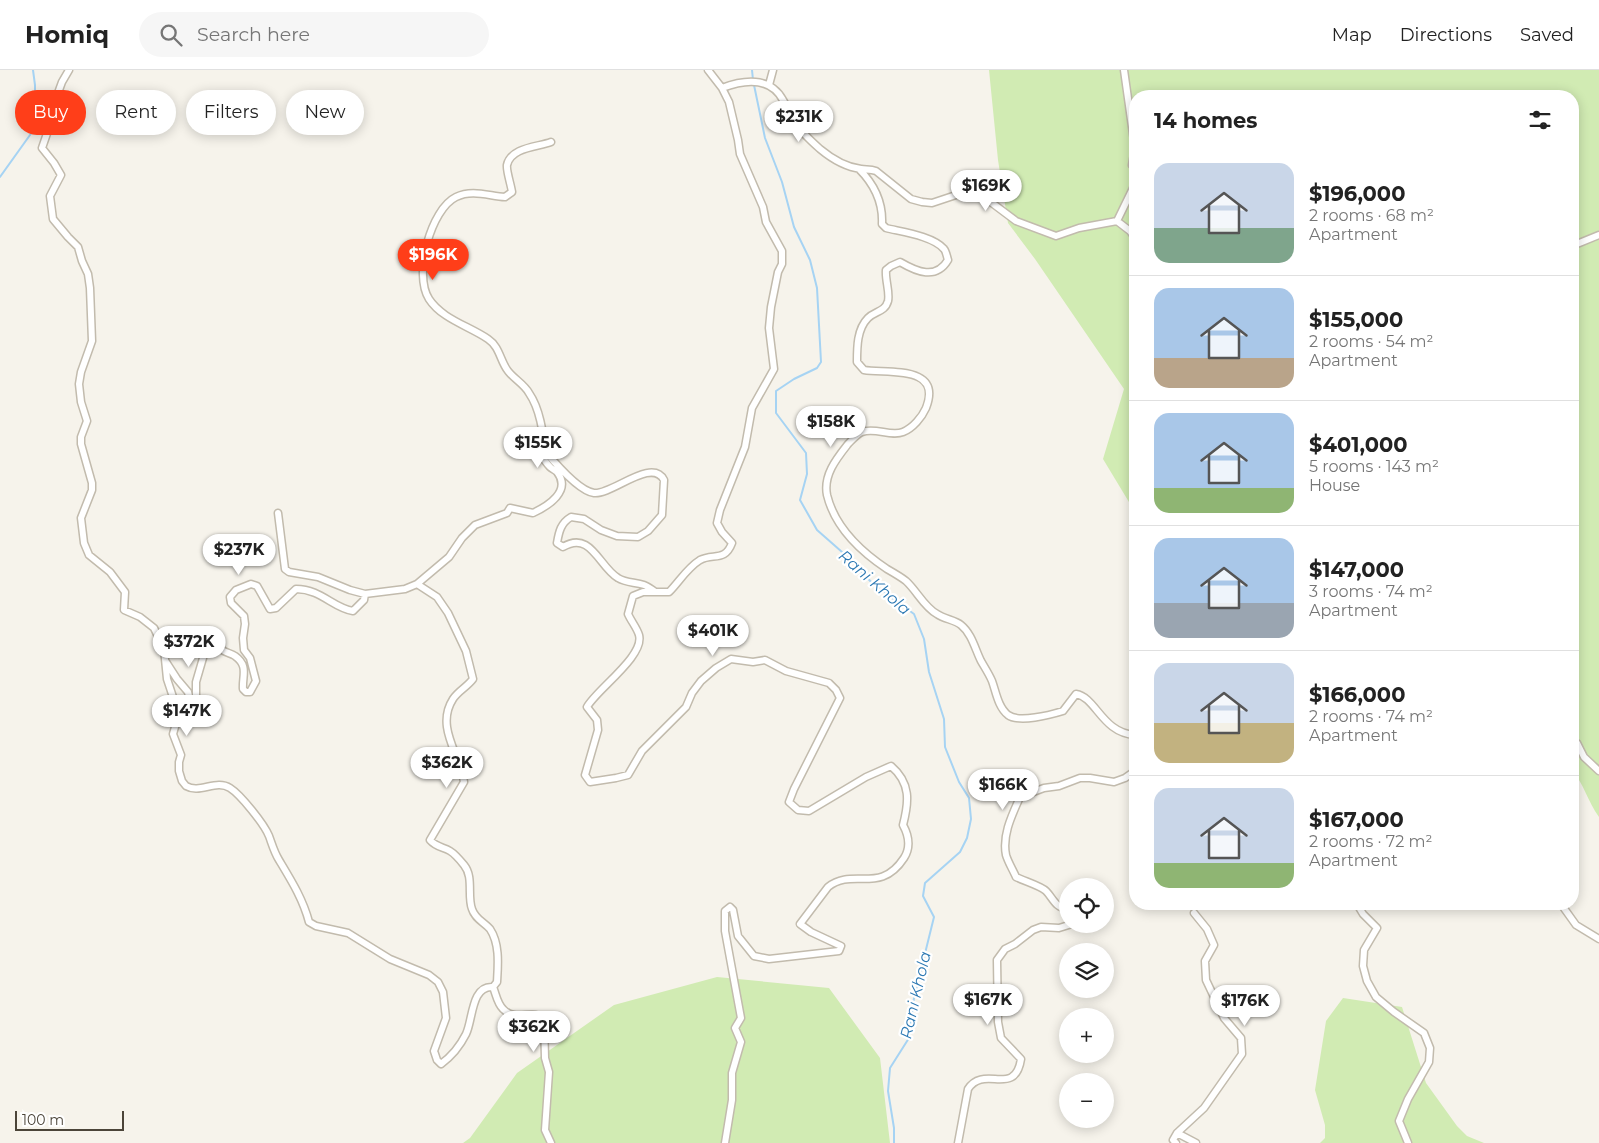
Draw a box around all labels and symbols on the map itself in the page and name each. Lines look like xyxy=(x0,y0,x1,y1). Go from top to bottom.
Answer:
pin: $231K xyxy=(764,100,834,143)
pin: $169K xyxy=(951,170,1021,212)
pin: $196K xyxy=(398,238,468,281)
pin: $158K xyxy=(796,406,866,448)
pin: $155K xyxy=(503,426,573,469)
pin: $237K xyxy=(204,534,274,576)
water label: Rani Khola xyxy=(835,546,915,619)
pin: $401K xyxy=(678,614,748,657)
pin: $372K xyxy=(154,626,224,668)
pin: $147K xyxy=(152,694,222,737)
pin: $362K xyxy=(412,746,482,789)
pin: $166K xyxy=(968,768,1038,811)
water label: Rani Khola xyxy=(896,949,935,1041)
pin: $167K xyxy=(953,984,1023,1026)
pin: $176K xyxy=(1210,984,1280,1027)
pin: $362K xyxy=(499,1010,569,1053)
scale bar xyxy=(15,1108,124,1131)

